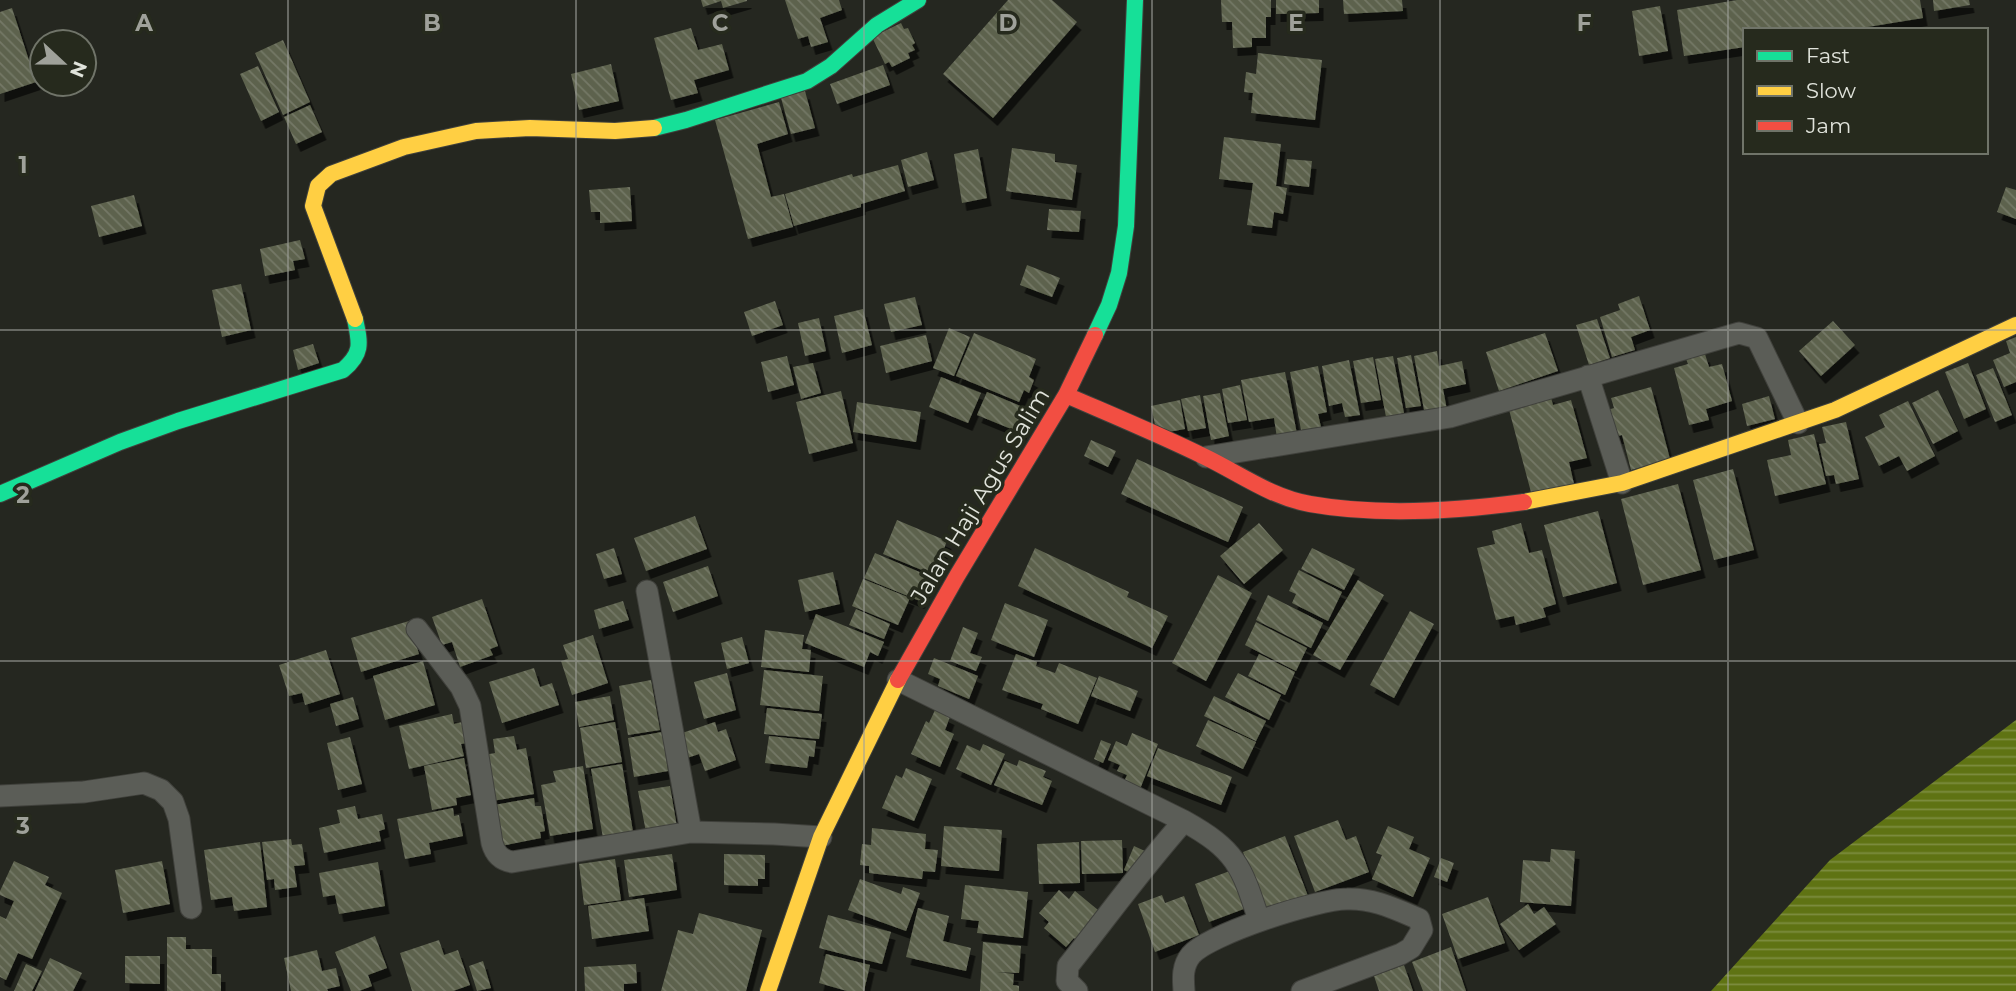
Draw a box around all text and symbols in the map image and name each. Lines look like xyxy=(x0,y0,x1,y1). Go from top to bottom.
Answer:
text: A xyxy=(134,9,153,37)
text: B xyxy=(423,9,441,37)
text: C xyxy=(712,9,729,37)
text: D xyxy=(999,9,1018,37)
text: E xyxy=(1288,9,1304,37)
text: F xyxy=(1577,9,1592,37)
north arrow xyxy=(28,28,98,98)
legend xyxy=(1743,28,1988,154)
text: Fast xyxy=(1806,43,1850,68)
text: N xyxy=(65,58,92,81)
text: Slow xyxy=(1806,78,1856,103)
text: Jam xyxy=(1805,113,1851,138)
text: 1 xyxy=(18,151,28,179)
street label: Jalan Haji Agus Salim xyxy=(904,383,1055,610)
text: 2 xyxy=(16,481,30,509)
text: 3 xyxy=(15,812,30,840)

